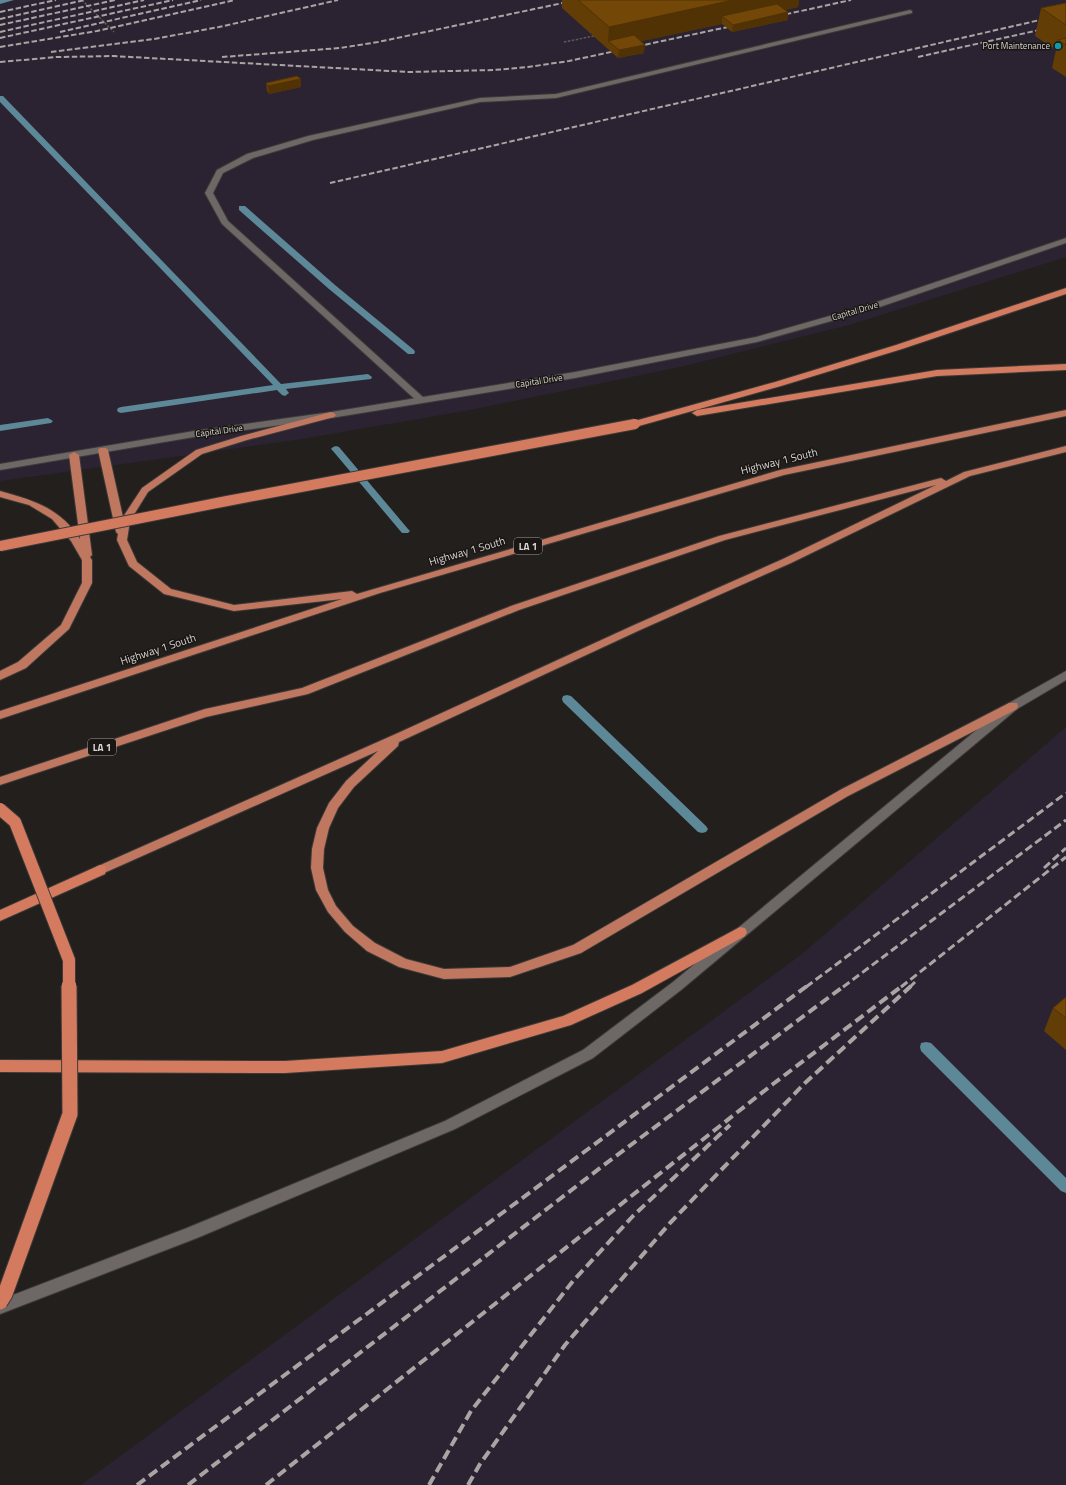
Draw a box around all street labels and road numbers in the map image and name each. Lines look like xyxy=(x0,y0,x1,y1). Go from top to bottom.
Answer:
street label: Capital Drive xyxy=(830,298,880,323)
street label: Capital Drive xyxy=(514,370,564,391)
street label: Capital Drive xyxy=(194,421,244,440)
street label: Highway 1 South xyxy=(739,444,819,478)
street label: Highway 1 South xyxy=(427,532,507,570)
road number: LA 1 xyxy=(514,538,542,554)
street label: Highway 1 South xyxy=(118,629,198,669)
road number: LA 1 xyxy=(88,739,116,755)

